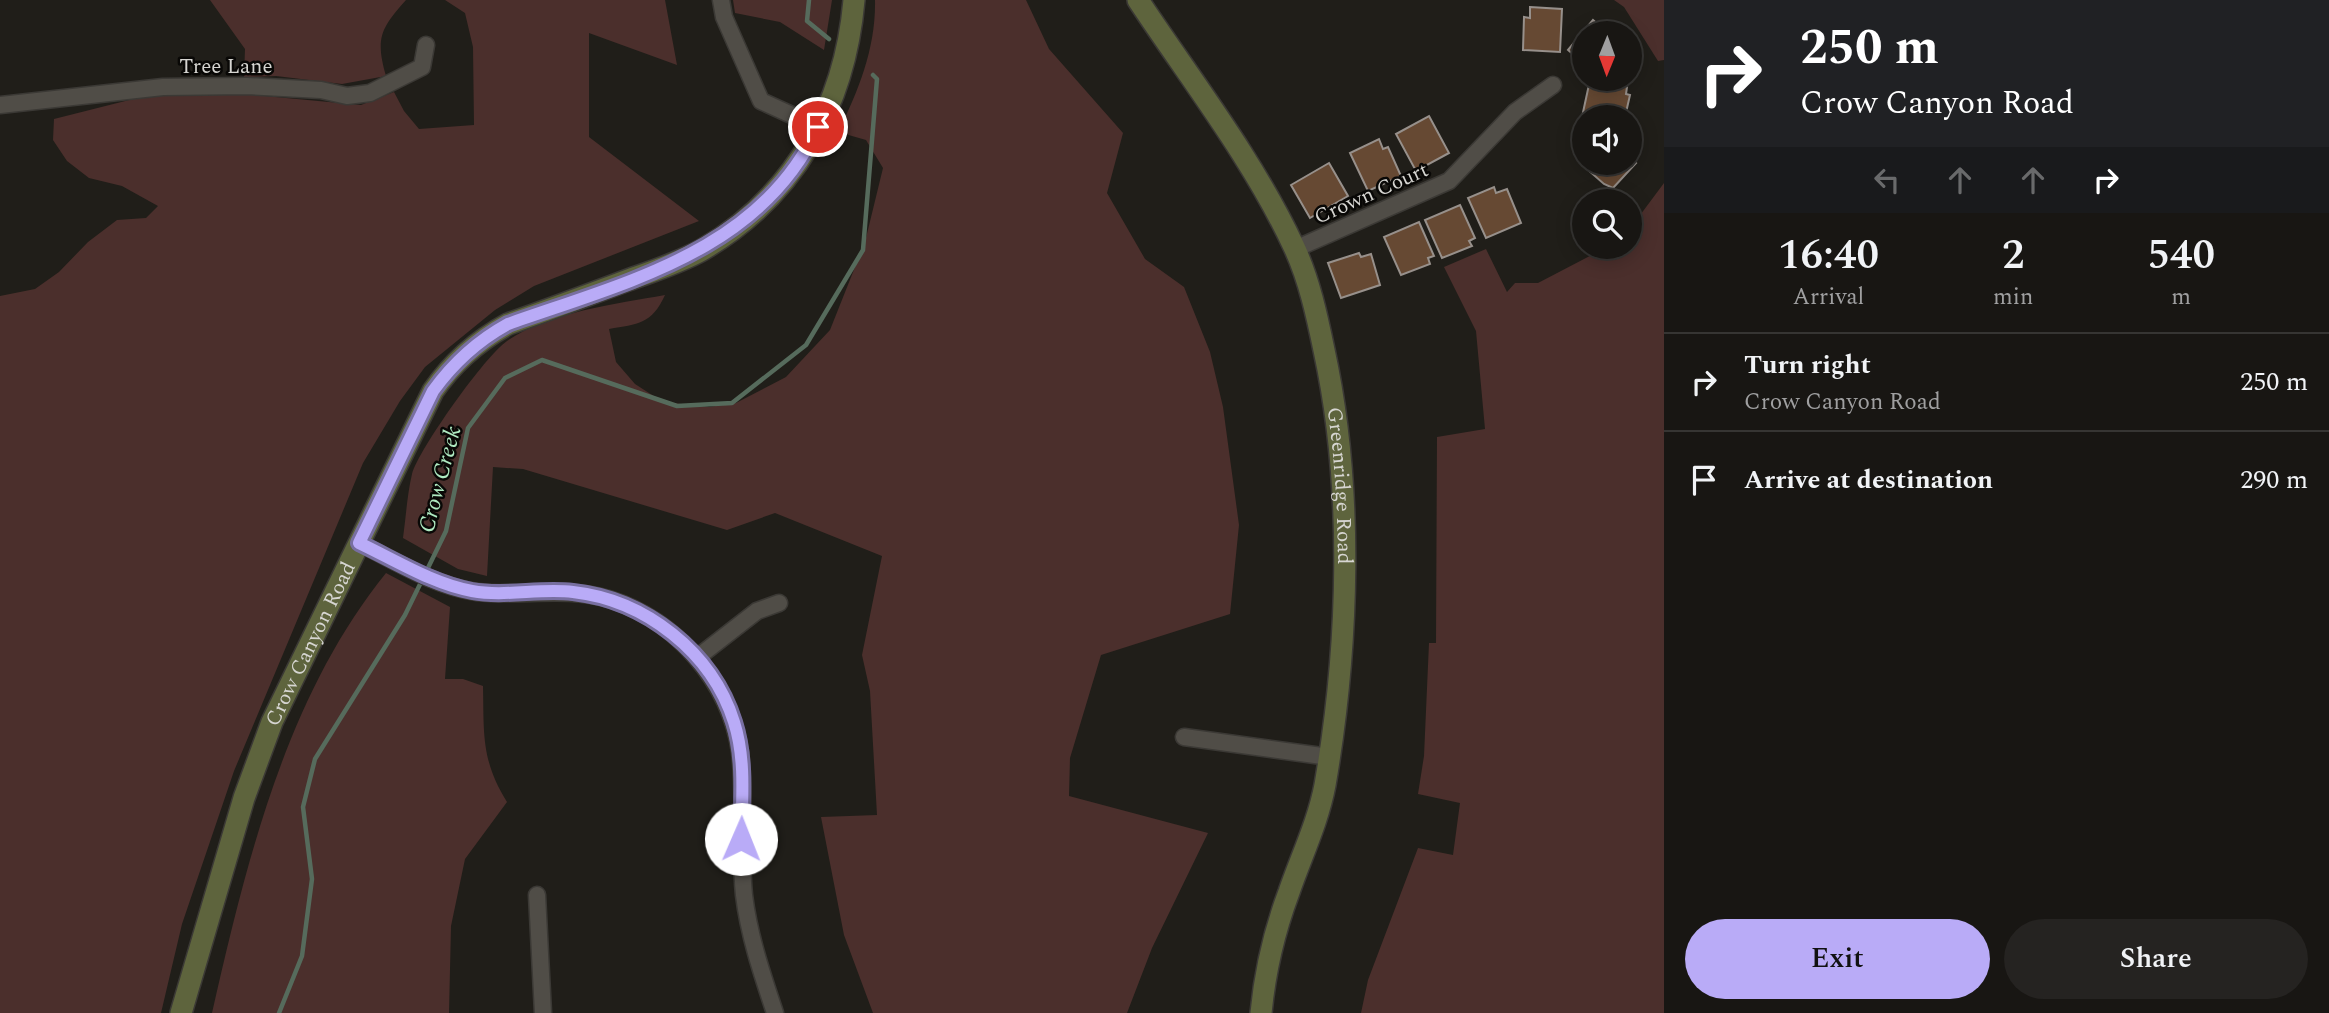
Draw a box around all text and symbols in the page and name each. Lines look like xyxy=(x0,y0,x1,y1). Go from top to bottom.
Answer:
text: 250 m xyxy=(1800,11,1939,86)
north arrow xyxy=(1572,21,1642,91)
map controls xyxy=(1572,21,1642,259)
icon: right xyxy=(1685,28,1776,119)
street label: Tree Lane xyxy=(179,51,273,83)
text: Crow Canyon Road xyxy=(1800,79,2074,128)
pin xyxy=(788,97,848,157)
button: sound xyxy=(1572,105,1642,175)
icon: arrive xyxy=(799,108,837,146)
street label: Crown Court xyxy=(1309,154,1434,233)
icon: left xyxy=(1868,161,1906,199)
icon: ahead xyxy=(1941,161,1979,199)
icon: ahead xyxy=(2014,161,2052,199)
icon: right xyxy=(2087,161,2125,199)
button: search xyxy=(1572,189,1642,259)
text: 16:40 xyxy=(1778,224,1879,287)
text: 2 xyxy=(2002,224,2024,287)
text: 540 xyxy=(2147,224,2215,287)
text: Arrival xyxy=(1793,280,1864,315)
text: min xyxy=(1993,280,2033,315)
text: m xyxy=(2171,280,2191,315)
text: Turn right xyxy=(1744,345,1871,385)
text: 250 m xyxy=(2240,362,2308,402)
icon: right xyxy=(1685,363,1723,401)
text: Crow Canyon Road xyxy=(1744,385,1941,420)
street label: Greenridge Road xyxy=(1318,405,1360,564)
water label: Crow Creek xyxy=(409,422,472,536)
text: Arrive at destination xyxy=(1744,460,1993,500)
text: 290 m xyxy=(2240,460,2308,500)
icon: arrive xyxy=(1685,461,1723,499)
street label: Crow Canyon Road xyxy=(257,556,365,732)
position arrow xyxy=(704,802,778,876)
button: Exit xyxy=(1685,919,1990,999)
button: Share xyxy=(2004,919,2308,999)

